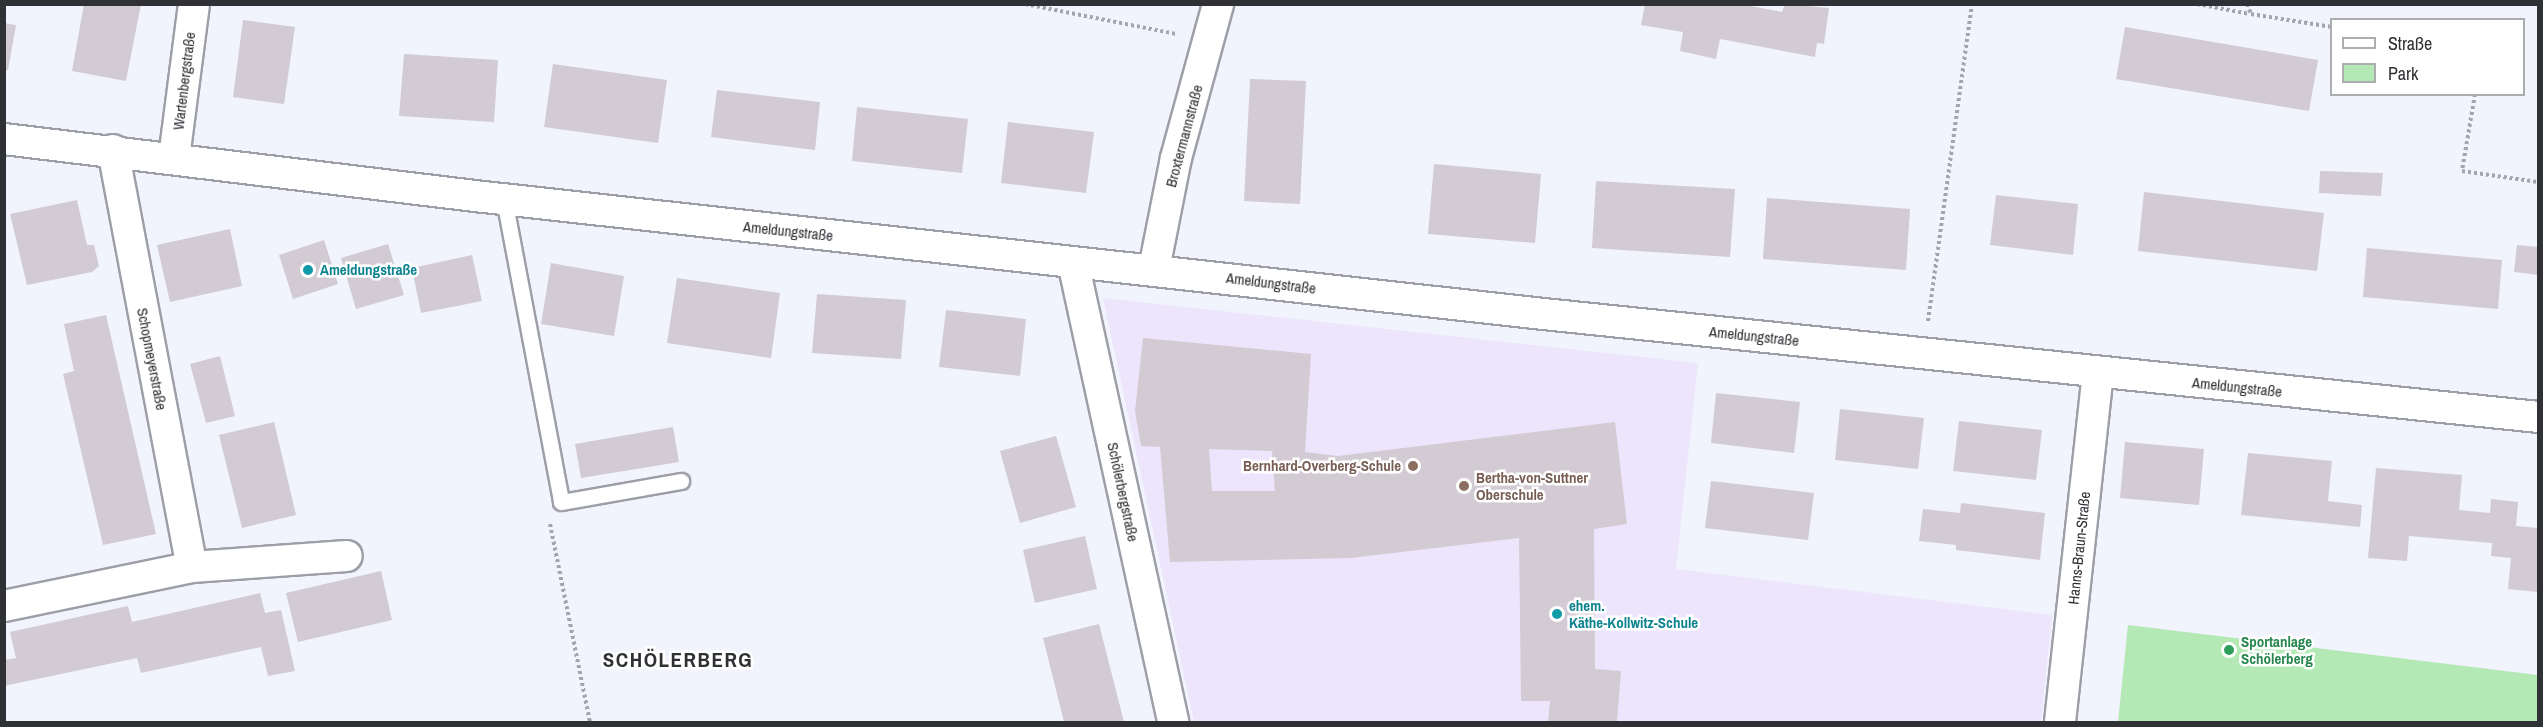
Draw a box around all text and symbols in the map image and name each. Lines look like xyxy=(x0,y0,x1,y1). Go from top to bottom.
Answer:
legend xyxy=(2330,18,2525,96)
street label: Wartenbergstraße xyxy=(169,31,199,131)
text: Straße xyxy=(2388,31,2432,56)
text: Park xyxy=(2388,61,2418,86)
street label: Broxtermannstraße xyxy=(1162,83,1206,189)
street label: Ameldungstraße xyxy=(742,217,834,245)
place label: Ameldungstraße xyxy=(320,261,417,279)
marker: Ameldungstraße xyxy=(301,263,315,277)
street label: Ameldungstraße xyxy=(1225,269,1317,297)
street label: Schopmeyerstraße xyxy=(133,306,171,412)
street label: Ameldungstraße xyxy=(1708,322,1800,350)
street label: Ameldungstraße xyxy=(2191,373,2283,401)
street label: Schölerbergstraße xyxy=(1104,441,1142,543)
place label: Bernhard-Overberg-Schule xyxy=(1243,457,1401,475)
marker: Bernhard-Overberg-Schule xyxy=(1406,459,1420,473)
place label: Bertha-von-Suttner Oberschule xyxy=(1476,468,1588,503)
marker: Bertha-von-Suttner Oberschule xyxy=(1457,479,1471,493)
street label: Hanns-Braun-Straße xyxy=(2064,491,2094,605)
place label: ehem. Käthe-Kollwitz-Schule xyxy=(1569,596,1698,631)
marker: ehem. Käthe-Kollwitz-Schule xyxy=(1550,607,1564,621)
place label: Sportanlage Schölerberg xyxy=(2241,632,2313,667)
marker: Sportanlage Schölerberg xyxy=(2222,643,2236,657)
district label: SCHÖLERBERG xyxy=(603,647,753,673)

